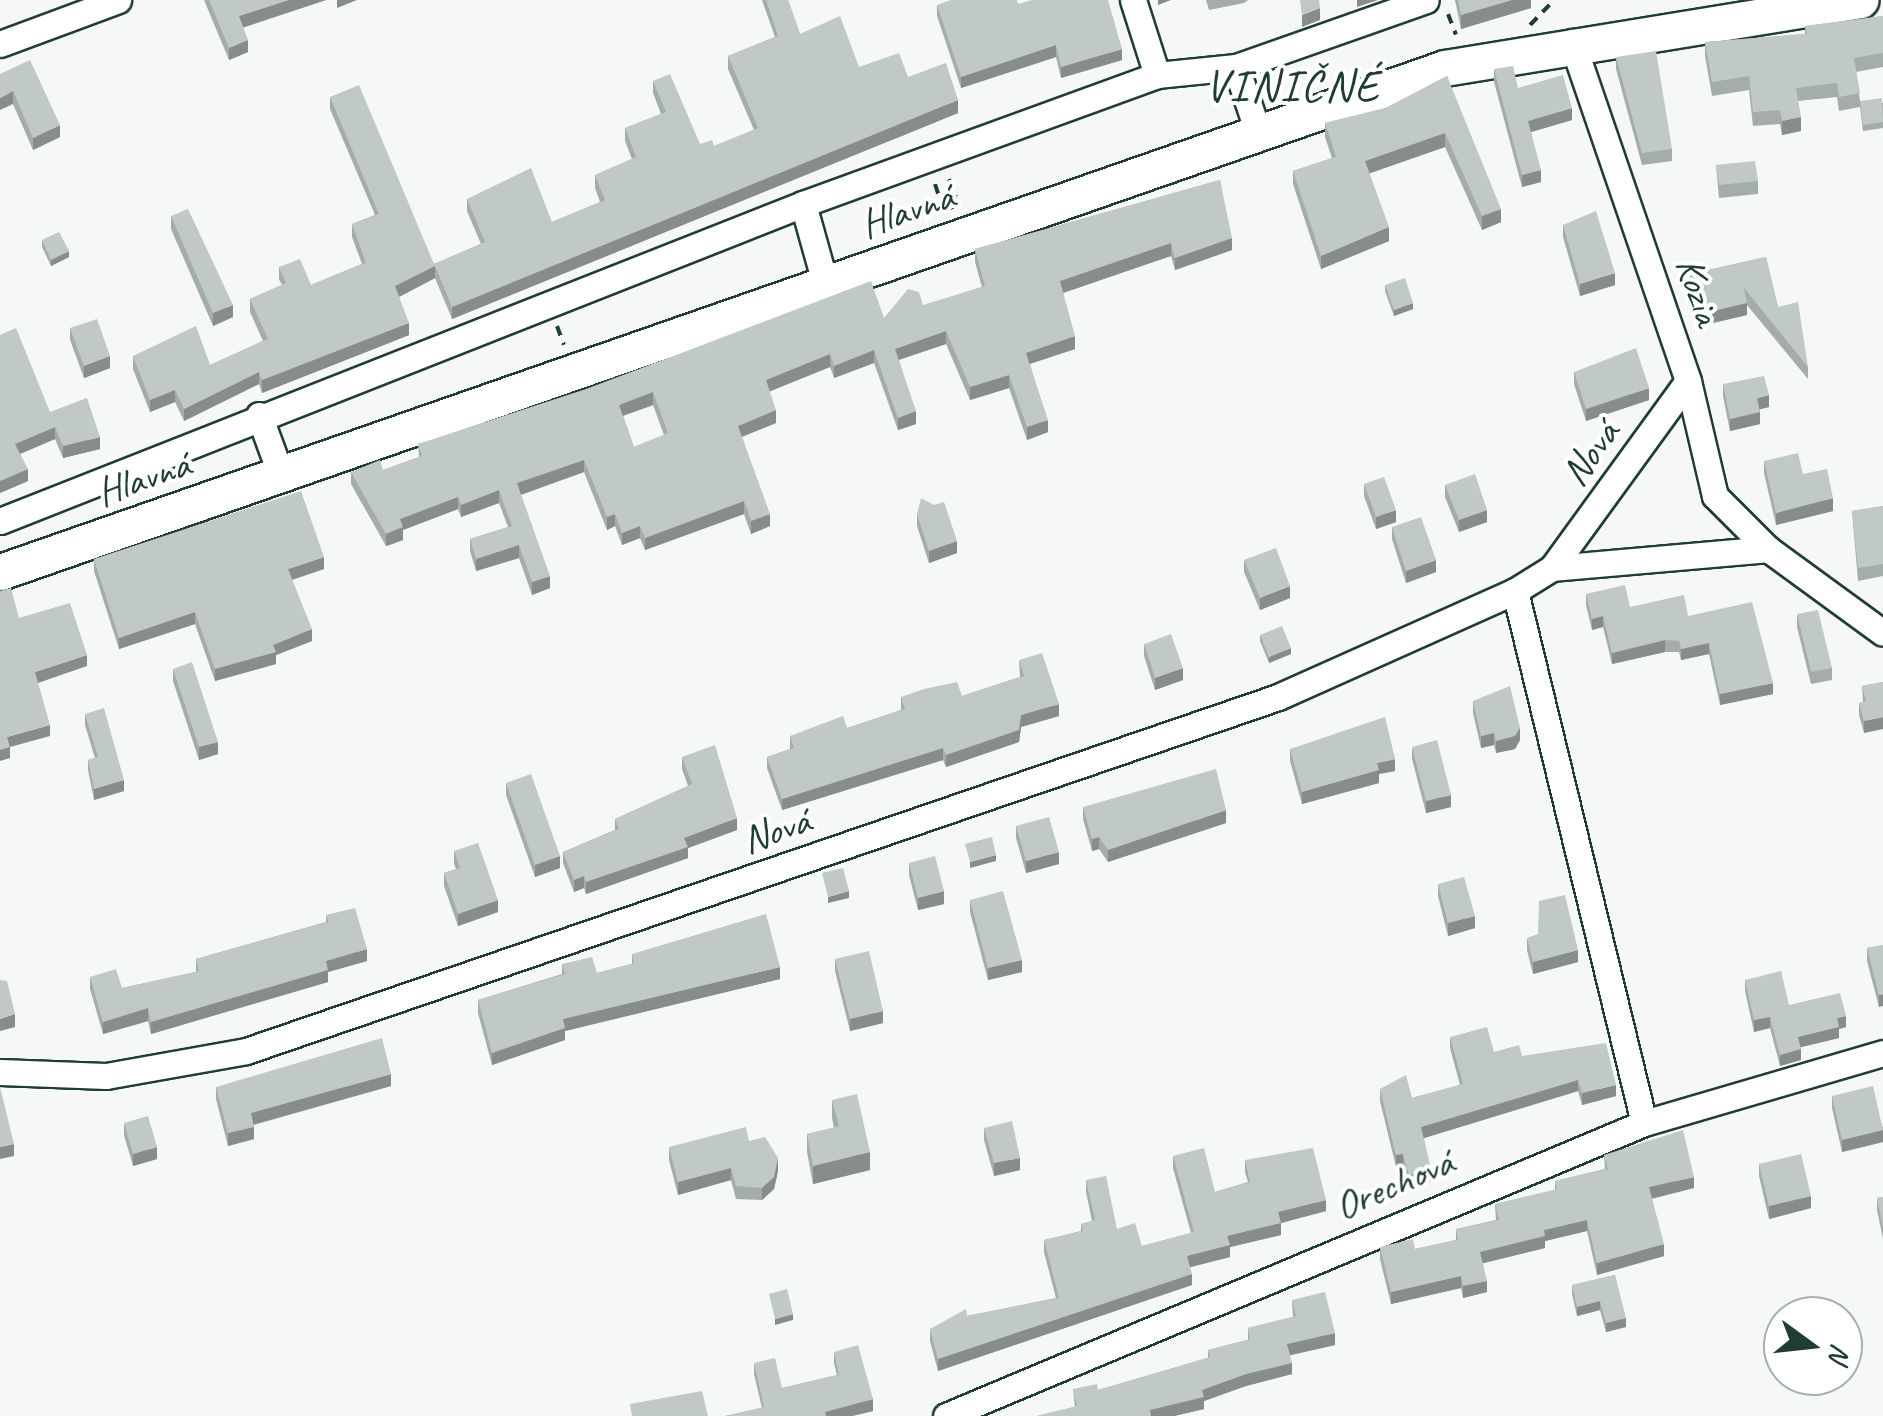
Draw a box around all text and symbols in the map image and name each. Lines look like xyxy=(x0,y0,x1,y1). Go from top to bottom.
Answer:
district label: VINIČNÉ xyxy=(1206,59,1380,113)
street label: Hlavná xyxy=(854,172,960,248)
street label: Kozia xyxy=(1666,251,1732,331)
street label: Nová xyxy=(1550,411,1630,495)
street label: Hlavná xyxy=(90,440,196,516)
street label: Nová xyxy=(736,796,816,864)
street label: Orechová xyxy=(1327,1138,1461,1230)
north arrow xyxy=(1763,1296,1863,1396)
text: N xyxy=(1821,1340,1860,1366)

